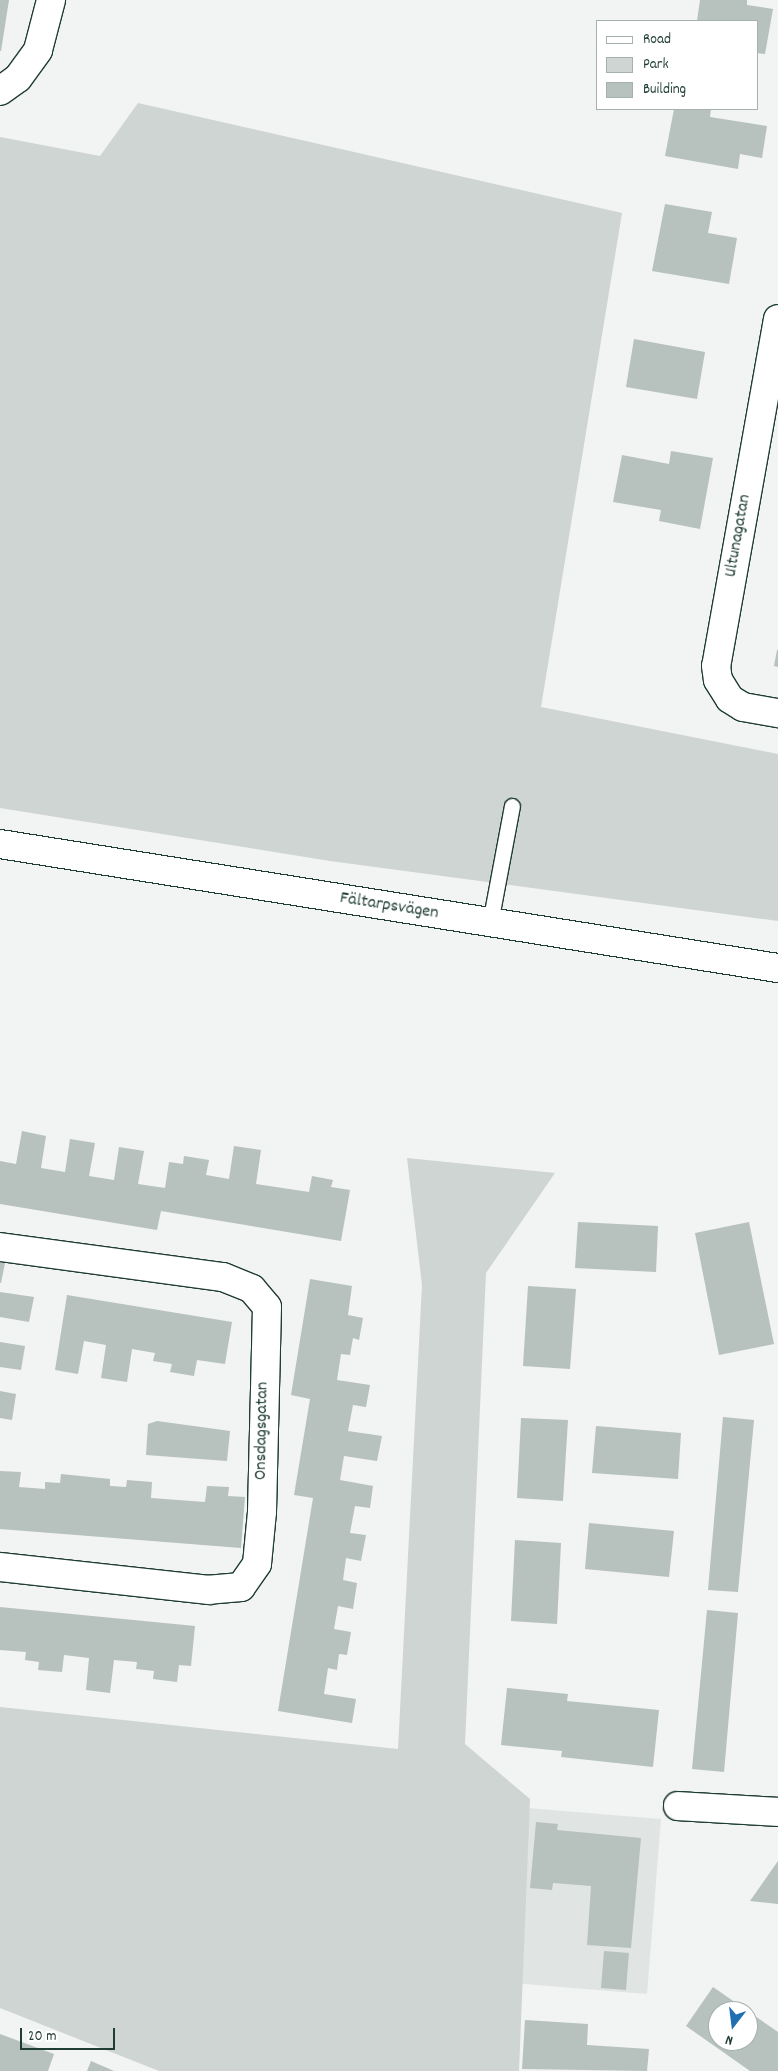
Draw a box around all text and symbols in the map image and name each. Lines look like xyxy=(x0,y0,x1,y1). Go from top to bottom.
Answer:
legend xyxy=(596,20,758,110)
text: Road xyxy=(643,29,671,51)
text: Park xyxy=(643,54,669,76)
text: Building xyxy=(643,79,686,101)
street label: Ultunagatan xyxy=(721,493,757,579)
street label: Fältarpsvägen xyxy=(338,889,440,925)
street label: Onsdagsgatan xyxy=(251,1382,275,1480)
north arrow xyxy=(708,2001,758,2051)
scale bar xyxy=(22,2018,118,2050)
text: 20 m xyxy=(28,2026,56,2048)
text: N xyxy=(723,2029,735,2050)

